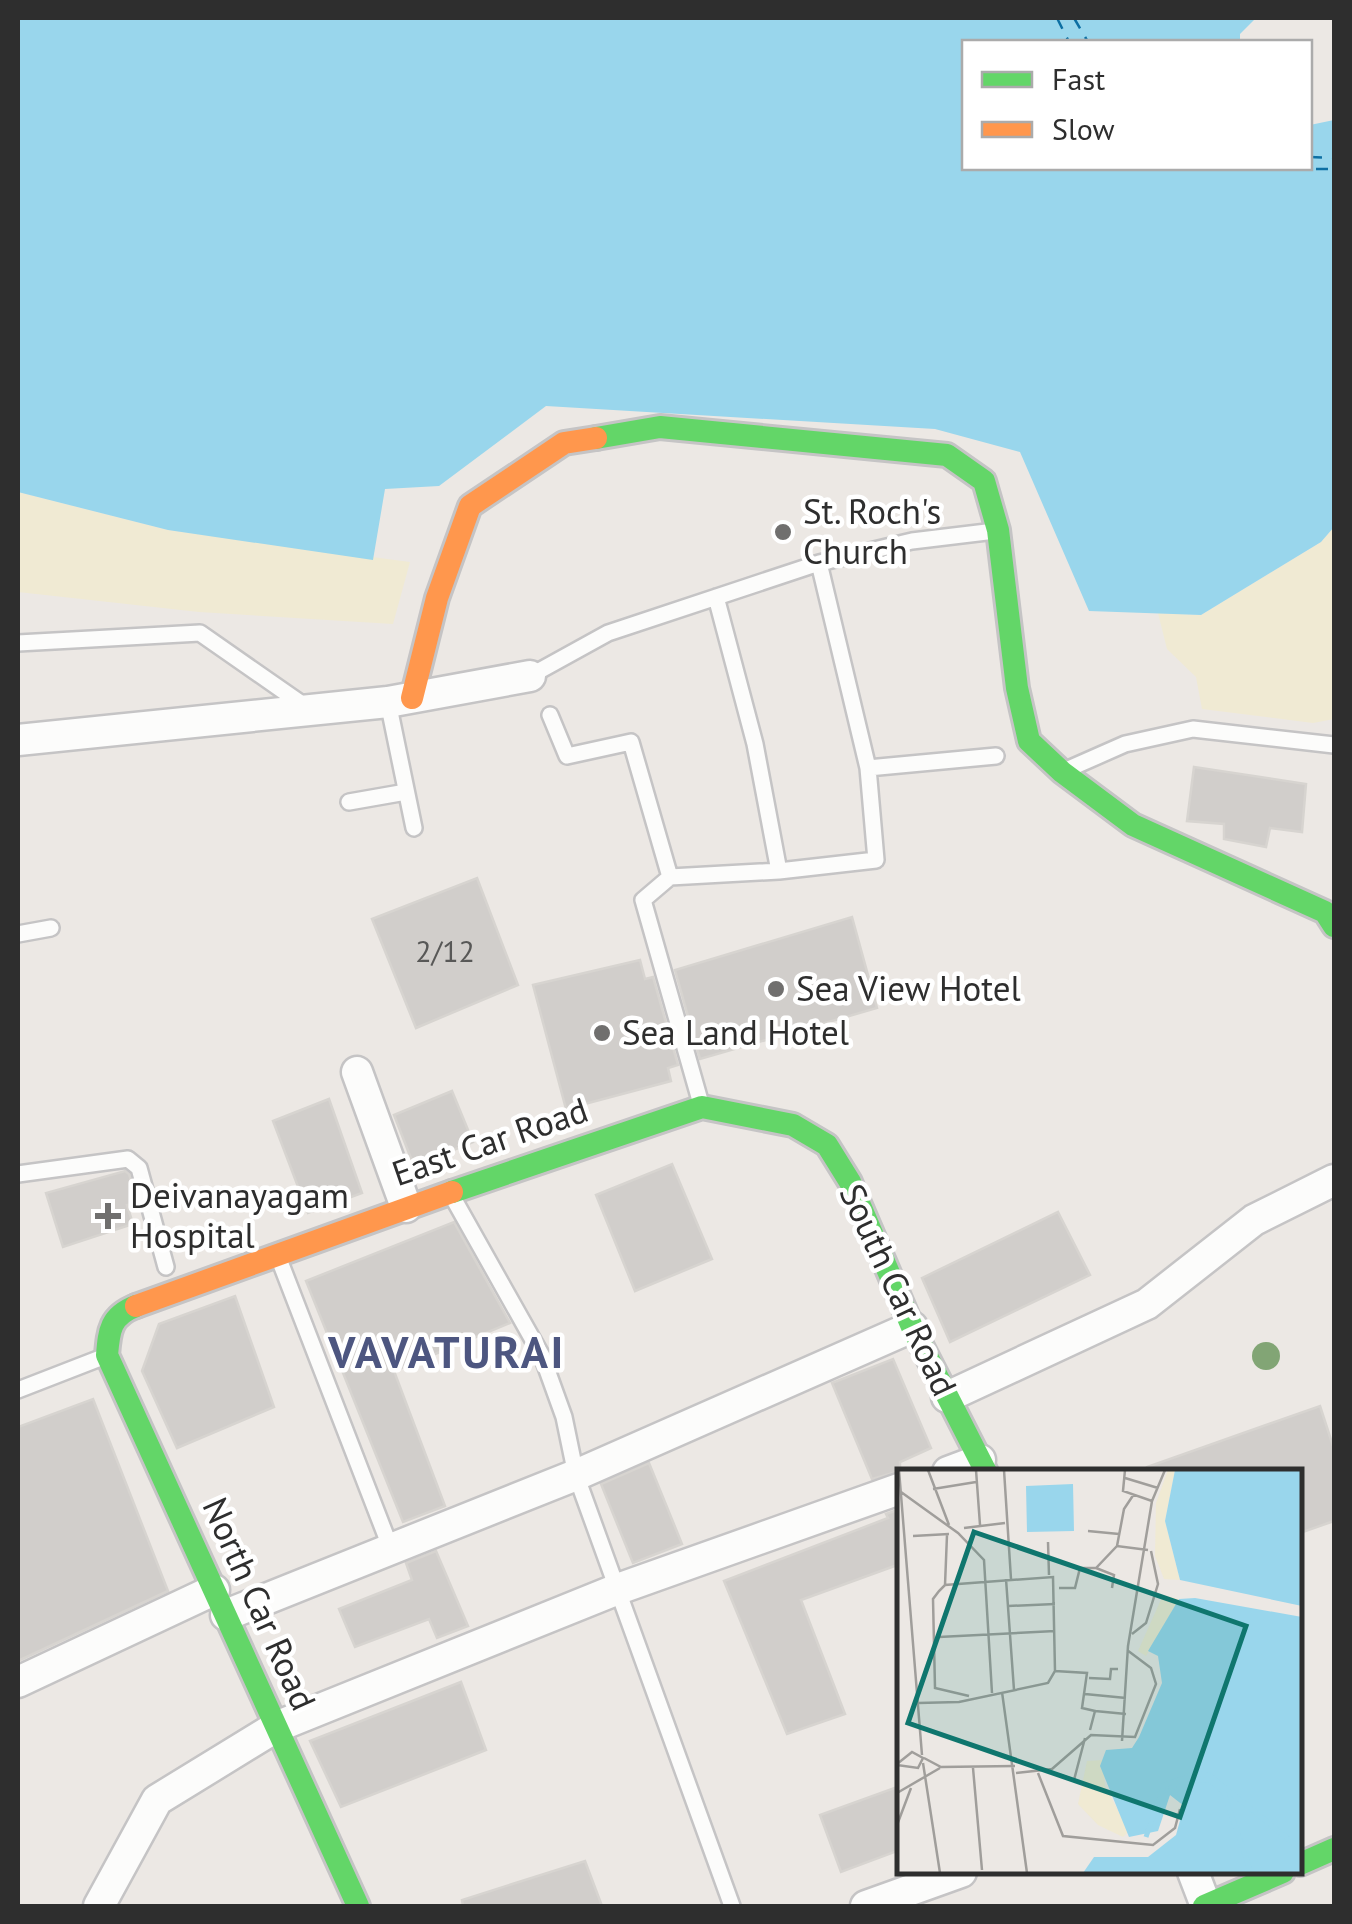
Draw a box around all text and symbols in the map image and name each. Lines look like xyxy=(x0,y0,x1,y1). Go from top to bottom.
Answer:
legend xyxy=(962,40,1312,170)
text: Fast xyxy=(1052,59,1105,98)
text: Slow xyxy=(1052,109,1115,148)
place label: St. Roch's Church xyxy=(803,488,941,574)
marker: St. Roch's Church xyxy=(772,521,794,543)
house number: 2/12 xyxy=(415,931,475,970)
place label: Sea View Hotel xyxy=(796,965,1021,1011)
marker: Sea View Hotel xyxy=(765,978,787,1000)
place label: Sea Land Hotel xyxy=(622,1009,849,1055)
marker: Sea Land Hotel xyxy=(591,1022,613,1044)
street label: East Car Road xyxy=(386,1086,594,1196)
place label: Deivanayagam Hospital xyxy=(130,1172,349,1258)
street label: South Car Road xyxy=(830,1176,968,1403)
marker: Deivanayagam Hospital xyxy=(95,1203,121,1229)
district label: VAVATURAI xyxy=(327,1322,566,1380)
inset map xyxy=(897,1469,1302,1874)
street label: North Car Road xyxy=(193,1490,327,1717)

